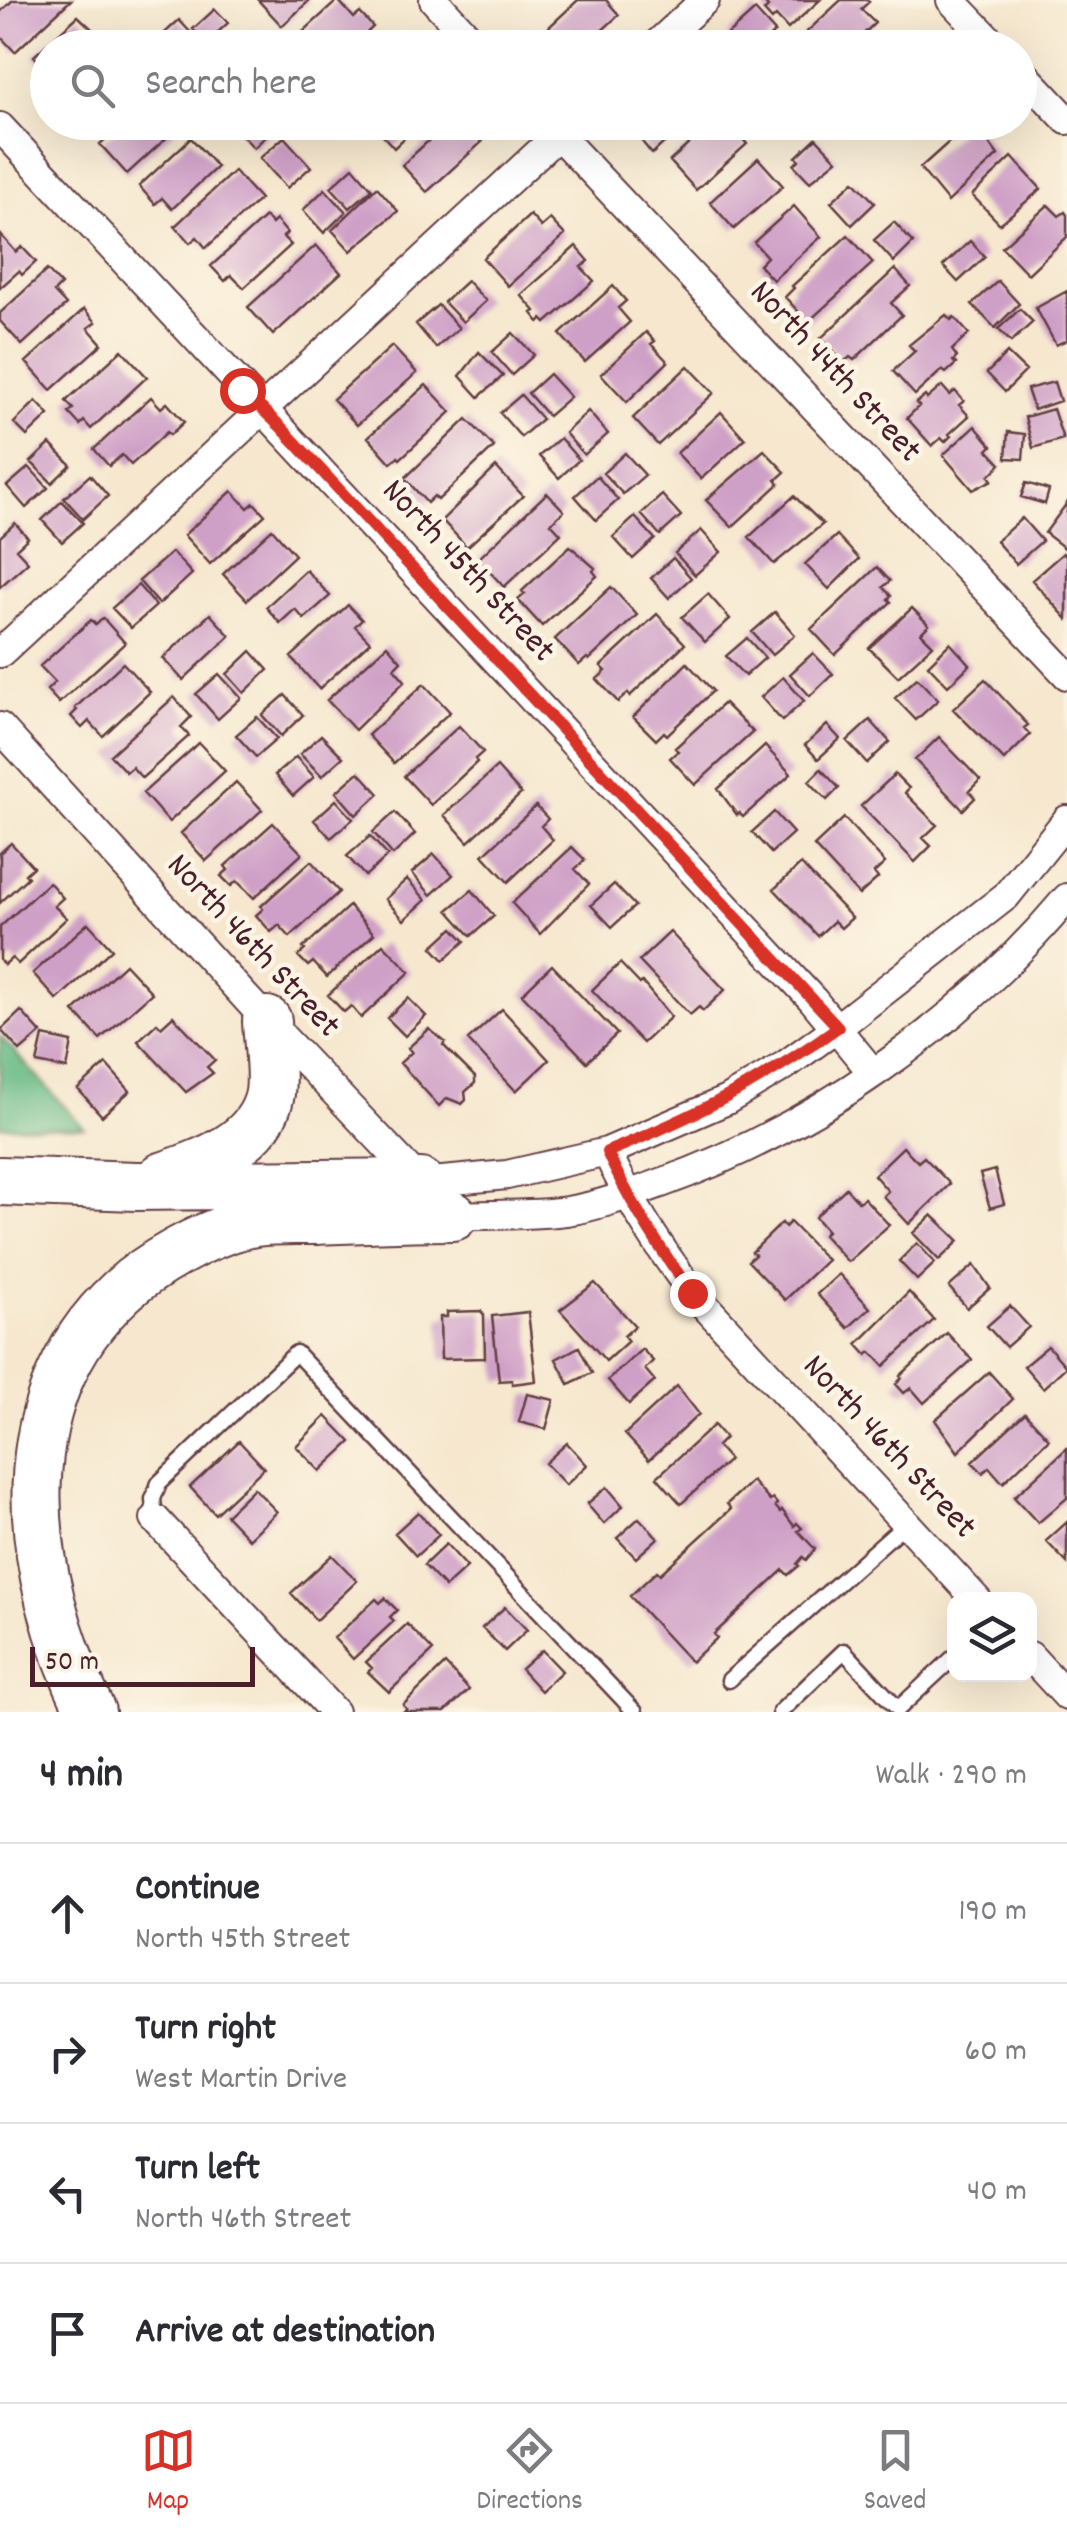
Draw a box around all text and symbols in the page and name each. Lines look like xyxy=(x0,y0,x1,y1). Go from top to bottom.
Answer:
search box xyxy=(30,30,1037,140)
icon: search xyxy=(65,58,120,113)
text: Search here xyxy=(145,58,317,113)
street label: North 44th Street xyxy=(736,270,932,476)
route start xyxy=(220,368,266,414)
street label: North 45th Street xyxy=(368,469,566,675)
street label: North 46th Street xyxy=(153,843,351,1051)
route end xyxy=(670,1271,716,1317)
street label: North 46th Street xyxy=(789,1344,987,1552)
map controls xyxy=(947,1592,1037,1682)
button: layers xyxy=(947,1592,1037,1682)
scale bar xyxy=(30,1642,255,1686)
text: 50 m xyxy=(45,1644,99,1684)
text: 4 min xyxy=(40,1747,123,1807)
text: Walk · 290 m xyxy=(876,1754,1027,1800)
text: Continue xyxy=(135,1863,260,1918)
icon: ahead xyxy=(40,1886,95,1941)
text: 190 m xyxy=(959,1890,1027,1936)
text: North 45th Street xyxy=(135,1918,350,1964)
text: Turn right xyxy=(135,2003,276,2058)
icon: right xyxy=(40,2026,95,2081)
text: 60 m xyxy=(965,2030,1027,2076)
text: West Martin Drive xyxy=(135,2058,347,2104)
text: Turn left xyxy=(135,2143,260,2198)
icon: left xyxy=(40,2166,95,2221)
text: 40 m xyxy=(967,2170,1027,2216)
text: North 46th Street xyxy=(135,2198,351,2244)
icon: arrive xyxy=(40,2306,95,2361)
text: Arrive at destination xyxy=(135,2306,435,2361)
tab: Map xyxy=(141,2423,196,2523)
tab: Directions xyxy=(477,2423,583,2523)
tab: Saved xyxy=(864,2423,926,2523)

